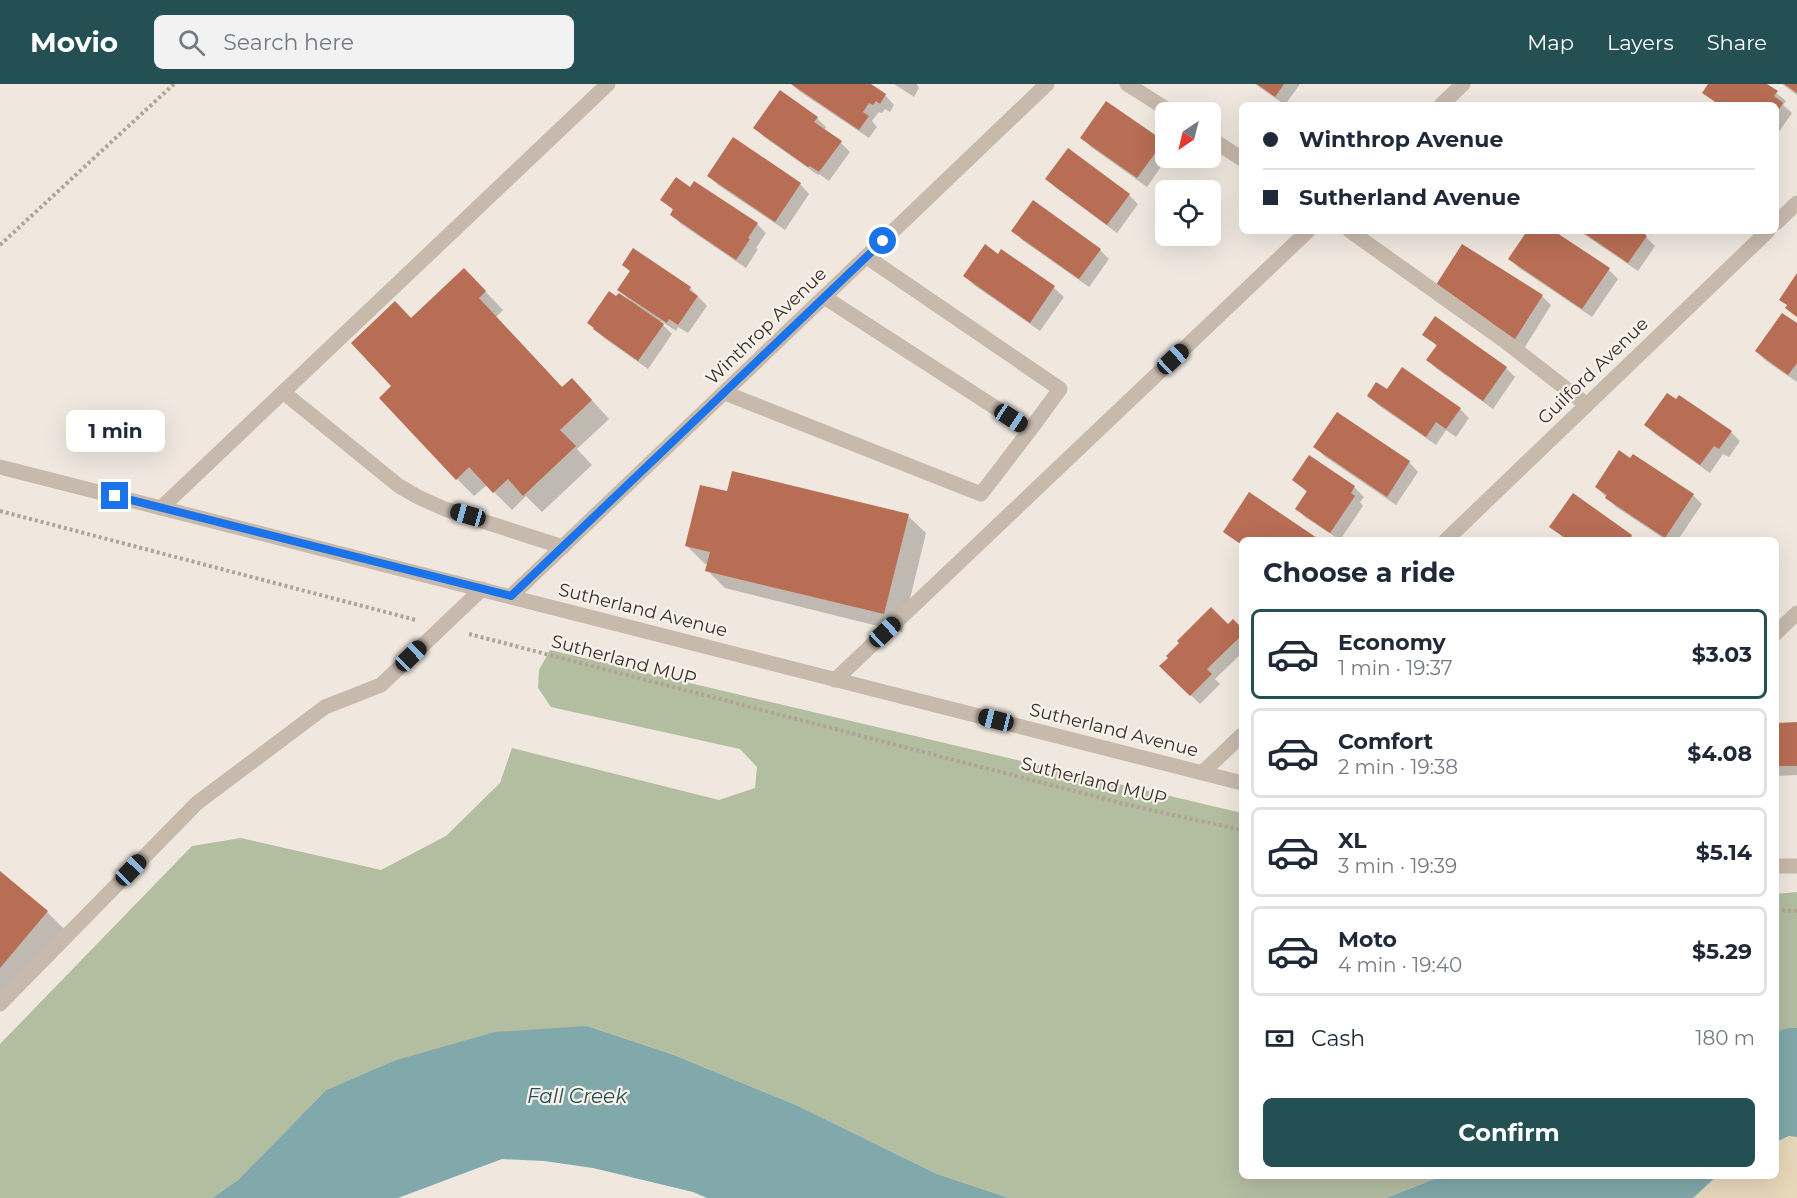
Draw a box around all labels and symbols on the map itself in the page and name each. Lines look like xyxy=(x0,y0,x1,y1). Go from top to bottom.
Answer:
north arrow xyxy=(1155,102,1221,168)
route start xyxy=(869,227,896,254)
street label: Winthrop Avenue xyxy=(701,263,831,389)
street label: Guilford Avenue xyxy=(1533,313,1653,429)
car xyxy=(1154,340,1192,378)
car xyxy=(991,401,1031,435)
callout: 1 min xyxy=(66,409,164,451)
route end xyxy=(101,482,128,509)
car xyxy=(448,501,488,529)
street label: Sutherland Avenue xyxy=(556,578,730,642)
car xyxy=(866,613,904,651)
street label: Sutherland MUP xyxy=(549,630,699,690)
car xyxy=(392,637,430,675)
street label: Sutherland Avenue xyxy=(1027,698,1201,762)
car xyxy=(976,707,1016,733)
street label: Sutherland MUP xyxy=(1019,752,1169,810)
car xyxy=(112,851,150,889)
water label: Fall Creek xyxy=(527,1084,628,1108)

